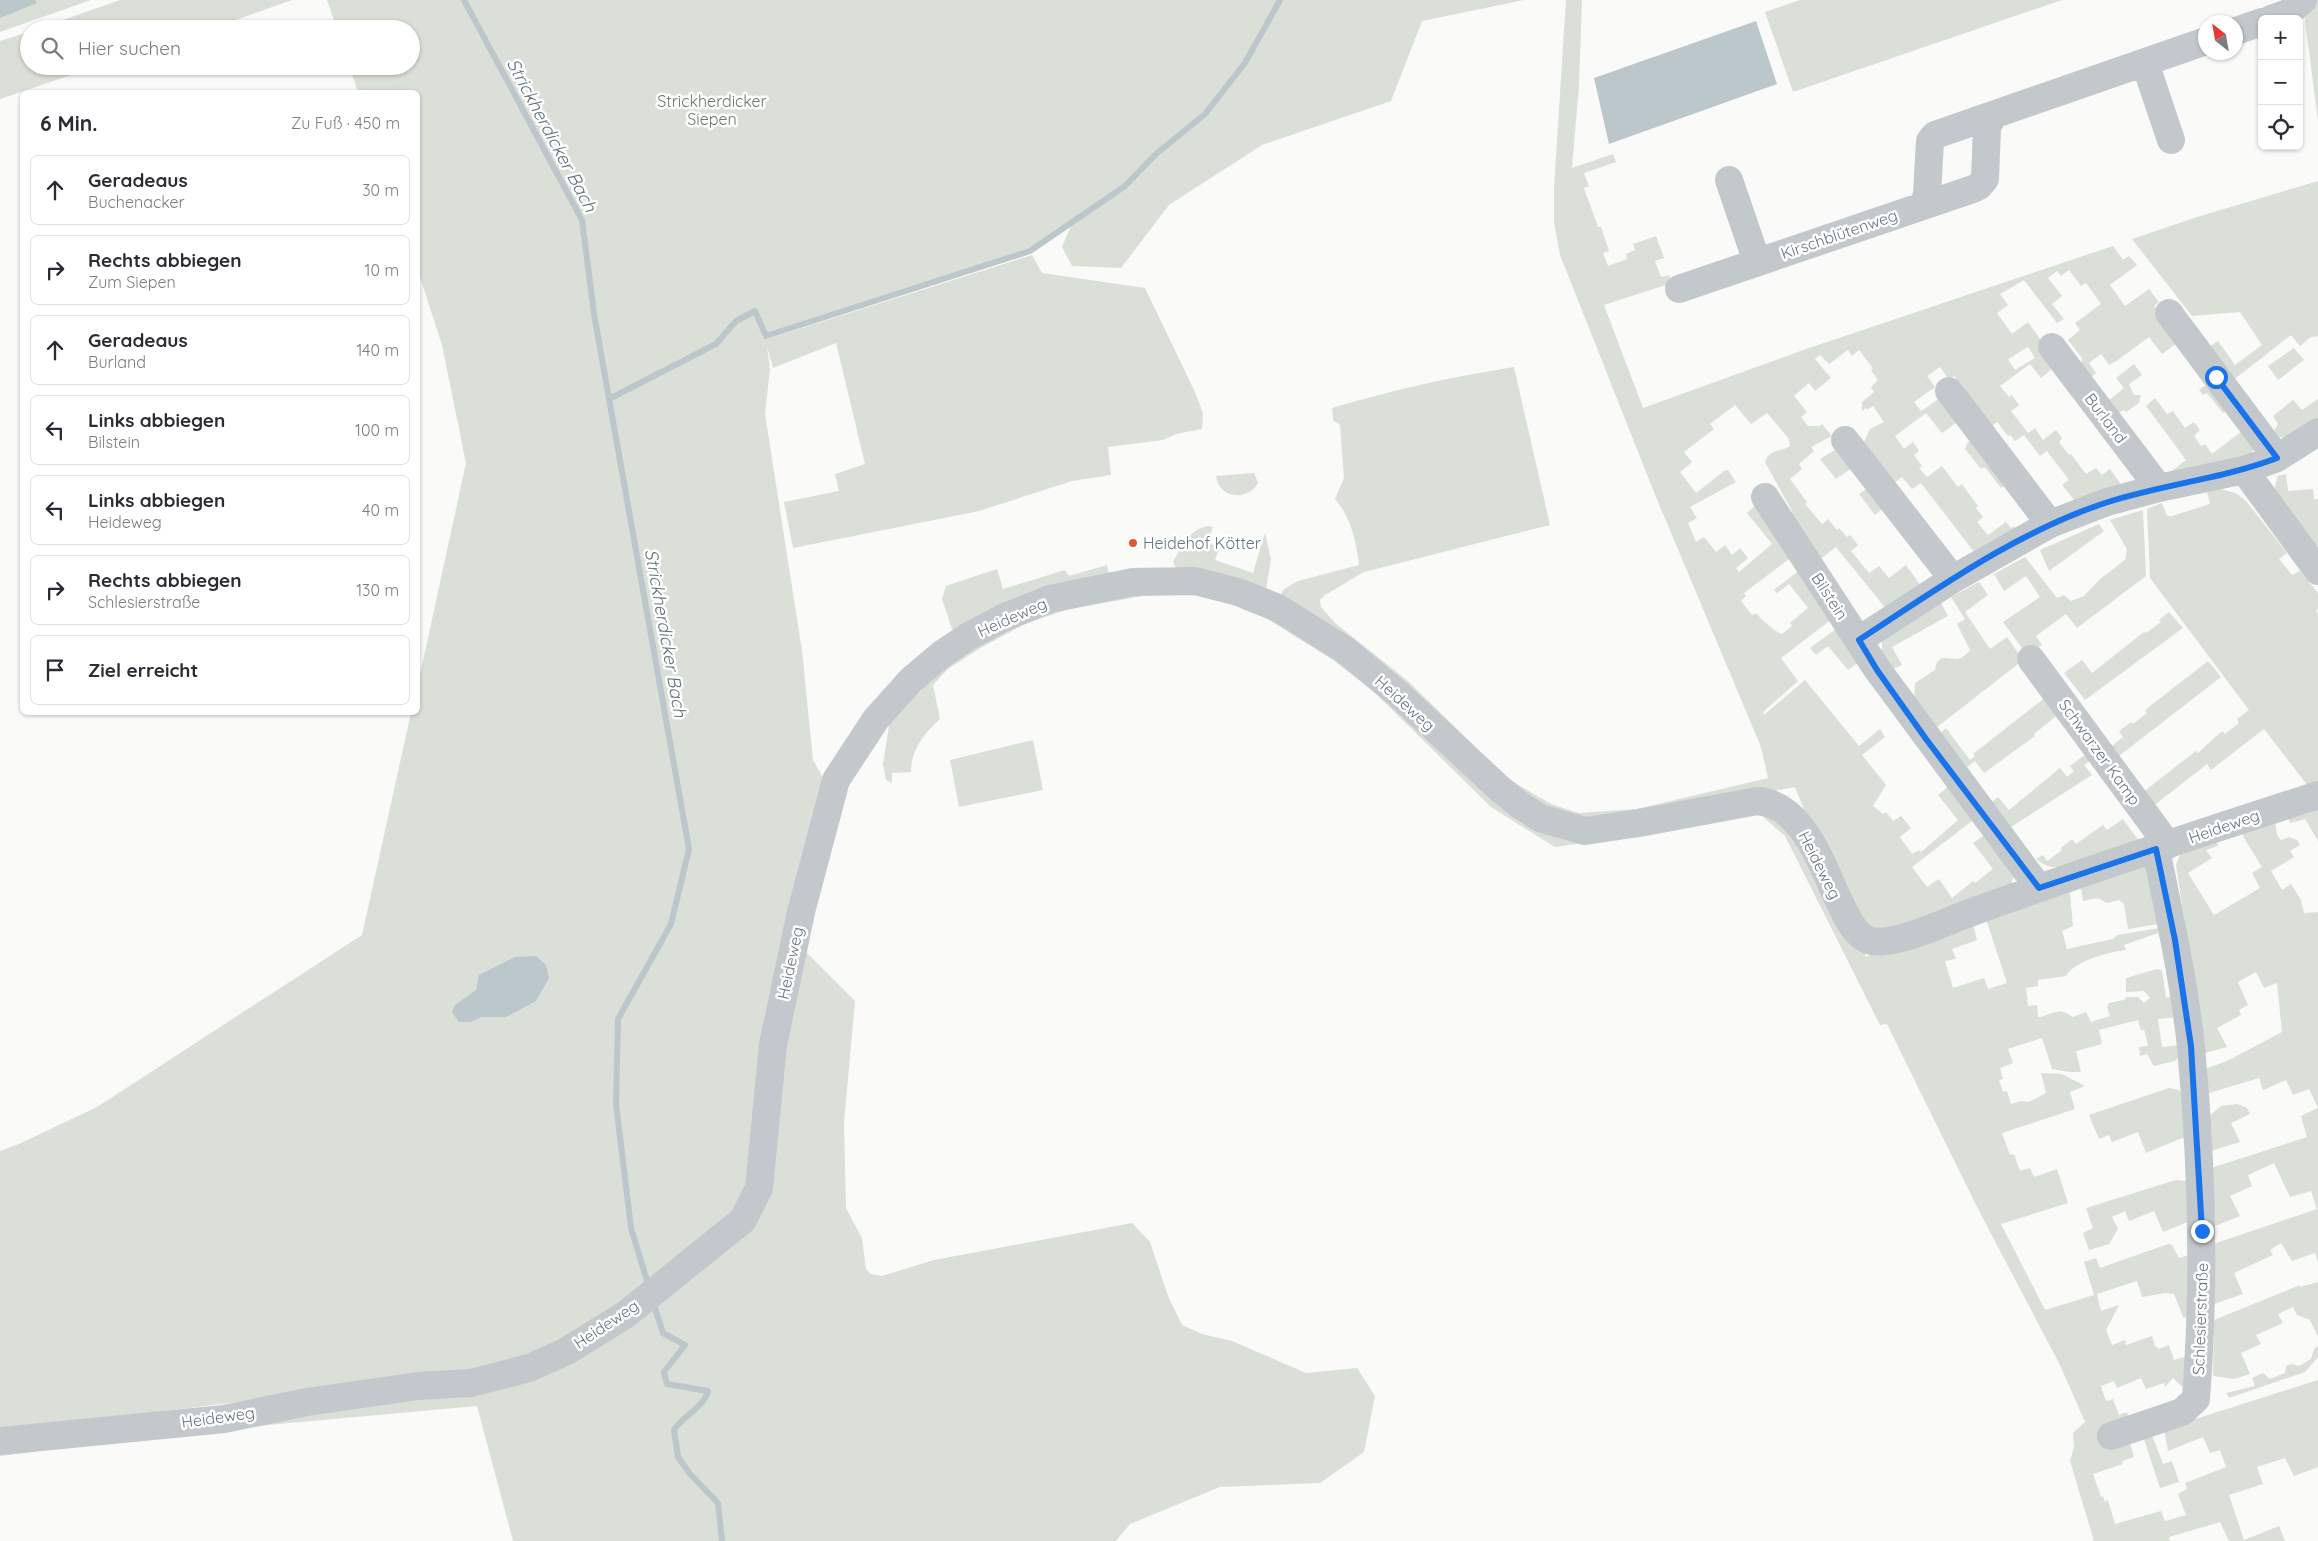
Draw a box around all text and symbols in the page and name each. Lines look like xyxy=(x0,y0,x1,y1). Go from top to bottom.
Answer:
north arrow xyxy=(2198,15,2243,60)
map controls xyxy=(2258,15,2303,150)
button: + xyxy=(2258,15,2303,60)
search box xyxy=(20,20,420,75)
icon: search xyxy=(38,34,66,62)
text: Hier suchen xyxy=(78,36,181,60)
water label: Strickherdicker Bach xyxy=(502,54,602,216)
button: − xyxy=(2258,60,2303,105)
park label: Strickherdicker Siepen xyxy=(657,91,767,129)
button: locate xyxy=(2258,105,2303,150)
text: 6 Min. xyxy=(40,110,97,136)
text: Zu Fuß · 450 m xyxy=(291,113,400,133)
text: Geradeaus xyxy=(88,168,188,192)
icon: ahead xyxy=(41,176,69,204)
text: 30 m xyxy=(362,180,399,200)
text: Buchenacker xyxy=(88,192,185,212)
street label: Kirschblütenweg xyxy=(1778,205,1900,263)
text: Rechts abbiegen xyxy=(88,248,241,272)
icon: right xyxy=(41,256,69,284)
text: 10 m xyxy=(365,260,399,280)
text: Zum Siepen xyxy=(88,272,176,292)
text: Geradeaus xyxy=(88,328,188,352)
icon: ahead xyxy=(41,336,69,364)
text: 140 m xyxy=(356,340,399,360)
text: Burland xyxy=(88,352,146,372)
route start xyxy=(2205,366,2228,389)
street label: Burland xyxy=(2081,389,2131,447)
text: Links abbiegen xyxy=(88,408,225,432)
icon: left xyxy=(41,416,69,444)
text: 100 m xyxy=(355,420,399,440)
text: Bilstein xyxy=(88,432,140,452)
text: Links abbiegen xyxy=(88,488,225,512)
icon: left xyxy=(41,496,69,524)
text: 40 m xyxy=(362,500,399,520)
text: Heideweg xyxy=(88,512,162,532)
place label: Heidehof Kötter xyxy=(1143,533,1261,553)
marker: Heidehof Kötter xyxy=(1127,537,1139,549)
water label: Strickherdicker Bach xyxy=(640,547,692,720)
text: Rechts abbiegen xyxy=(88,568,241,592)
street label: Bilstein xyxy=(1807,569,1853,623)
icon: right xyxy=(41,576,69,604)
text: 130 m xyxy=(356,580,399,600)
text: Schlesierstraße xyxy=(88,592,200,612)
street label: Heideweg xyxy=(974,593,1050,641)
icon: arrive xyxy=(41,656,69,684)
text: Ziel erreicht xyxy=(88,658,198,682)
street label: Heideweg xyxy=(1371,671,1439,735)
street label: Schwarzer Kamp xyxy=(2055,695,2145,809)
street label: Heideweg xyxy=(2186,805,2262,847)
street label: Heideweg xyxy=(1794,828,1846,902)
street label: Heideweg xyxy=(773,925,807,1001)
route end xyxy=(2191,1220,2214,1243)
street label: Schlesierstraße xyxy=(2188,1262,2212,1376)
street label: Heideweg xyxy=(570,1295,642,1353)
street label: Heideweg xyxy=(180,1402,256,1432)

